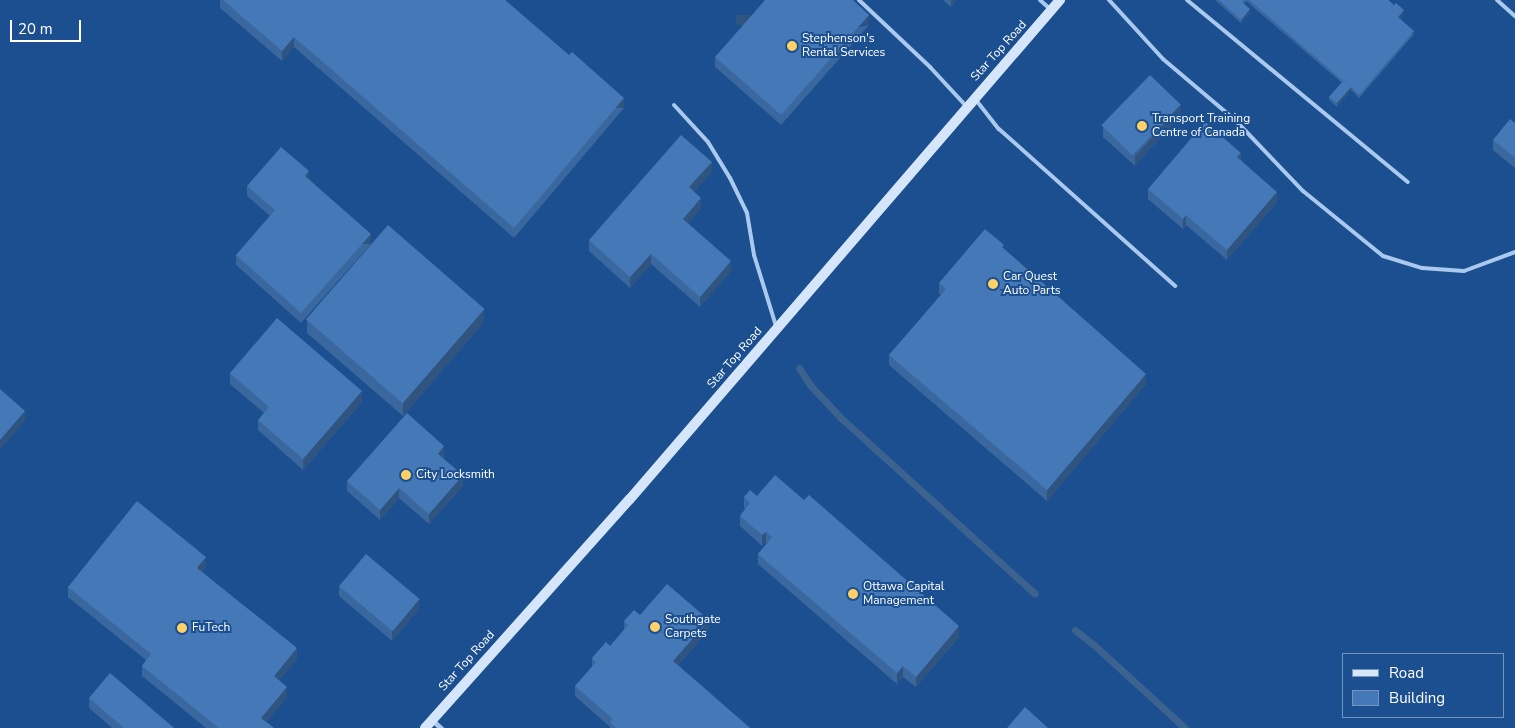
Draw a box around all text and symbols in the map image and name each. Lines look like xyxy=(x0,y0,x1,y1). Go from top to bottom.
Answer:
scale bar xyxy=(12,10,84,42)
street label: Star Top Road xyxy=(968,18,1030,84)
text: 20 m xyxy=(18,19,53,39)
place label: Stephenson's Rental Services xyxy=(802,32,885,60)
marker: Stephenson's Rental Services xyxy=(786,40,798,52)
place label: Transport Training Centre of Canada xyxy=(1152,112,1250,140)
marker: Transport Training Centre of Canada xyxy=(1136,120,1148,132)
place label: Car Quest Auto Parts xyxy=(1003,270,1061,298)
marker: Car Quest Auto Parts xyxy=(987,278,999,290)
street label: Star Top Road xyxy=(705,324,765,392)
place label: City Locksmith xyxy=(416,468,495,482)
marker: City Locksmith xyxy=(400,469,412,481)
place label: Ottawa Capital Management xyxy=(863,580,944,608)
marker: Ottawa Capital Management xyxy=(847,588,859,600)
place label: Southgate Carpets xyxy=(665,613,721,641)
place label: FuTech xyxy=(192,621,230,635)
marker: Southgate Carpets xyxy=(649,621,661,633)
marker: FuTech xyxy=(176,622,188,634)
street label: Star Top Road xyxy=(436,628,498,694)
legend xyxy=(1342,653,1505,718)
text: Road xyxy=(1389,663,1424,683)
text: Building xyxy=(1389,688,1445,708)

